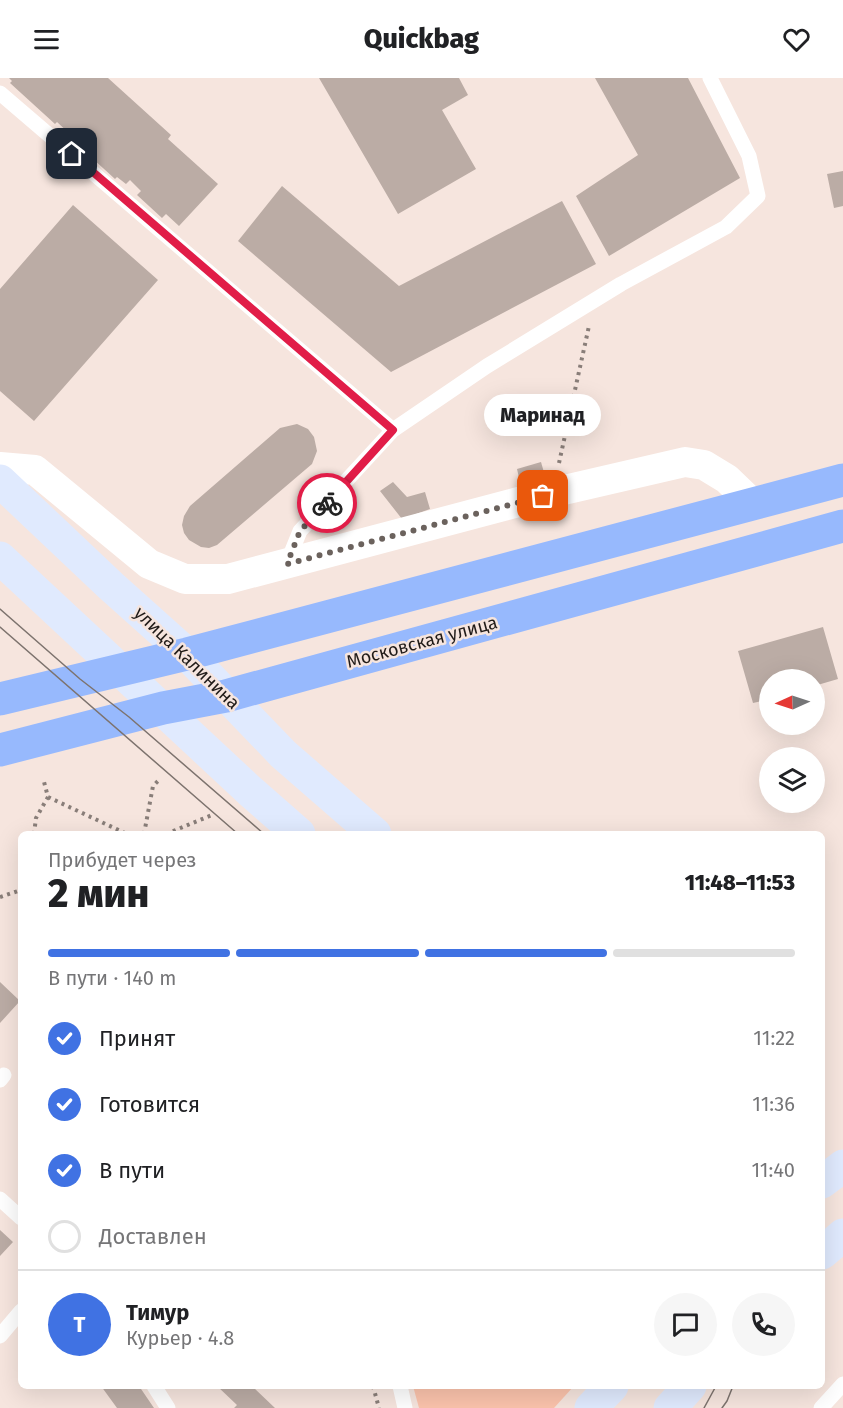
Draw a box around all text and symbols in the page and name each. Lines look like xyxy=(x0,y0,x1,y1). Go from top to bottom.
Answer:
icon: menu xyxy=(30,23,63,56)
text: Quickbag xyxy=(364,23,479,55)
icon: heart xyxy=(780,23,813,56)
pin xyxy=(46,128,97,179)
icon: home xyxy=(55,137,88,170)
callout: Маринад xyxy=(484,394,602,436)
text: Маринад xyxy=(500,403,585,427)
pin xyxy=(517,470,568,521)
courier xyxy=(297,473,357,533)
icon: bag xyxy=(526,479,559,512)
icon: bike xyxy=(311,487,344,520)
street label: улица Калинина xyxy=(130,602,244,714)
street label: Московская улица xyxy=(344,611,500,673)
north arrow xyxy=(759,669,825,735)
map controls xyxy=(759,669,825,813)
button: layers xyxy=(759,747,825,813)
text: Прибудет через xyxy=(48,848,197,872)
text: 11:48–11:53 xyxy=(685,869,795,896)
text: 2 мин xyxy=(48,871,149,917)
text: В пути · 140 m xyxy=(48,966,176,990)
icon: check xyxy=(48,1022,81,1055)
text: Принят xyxy=(99,1025,175,1052)
text: 11:22 xyxy=(753,1026,795,1050)
icon: check xyxy=(48,1088,81,1121)
text: Готовится xyxy=(99,1091,200,1118)
text: 11:36 xyxy=(752,1092,795,1116)
icon: check xyxy=(48,1154,81,1187)
text: В пути xyxy=(99,1157,165,1184)
text: 11:40 xyxy=(751,1158,795,1182)
text: Доставлен xyxy=(99,1223,207,1250)
button: chat xyxy=(654,1293,717,1356)
button: phone xyxy=(732,1293,795,1356)
text: Тимур xyxy=(126,1299,189,1326)
text: Т xyxy=(74,1311,85,1338)
text: Курьер · 4.8 xyxy=(126,1326,234,1350)

